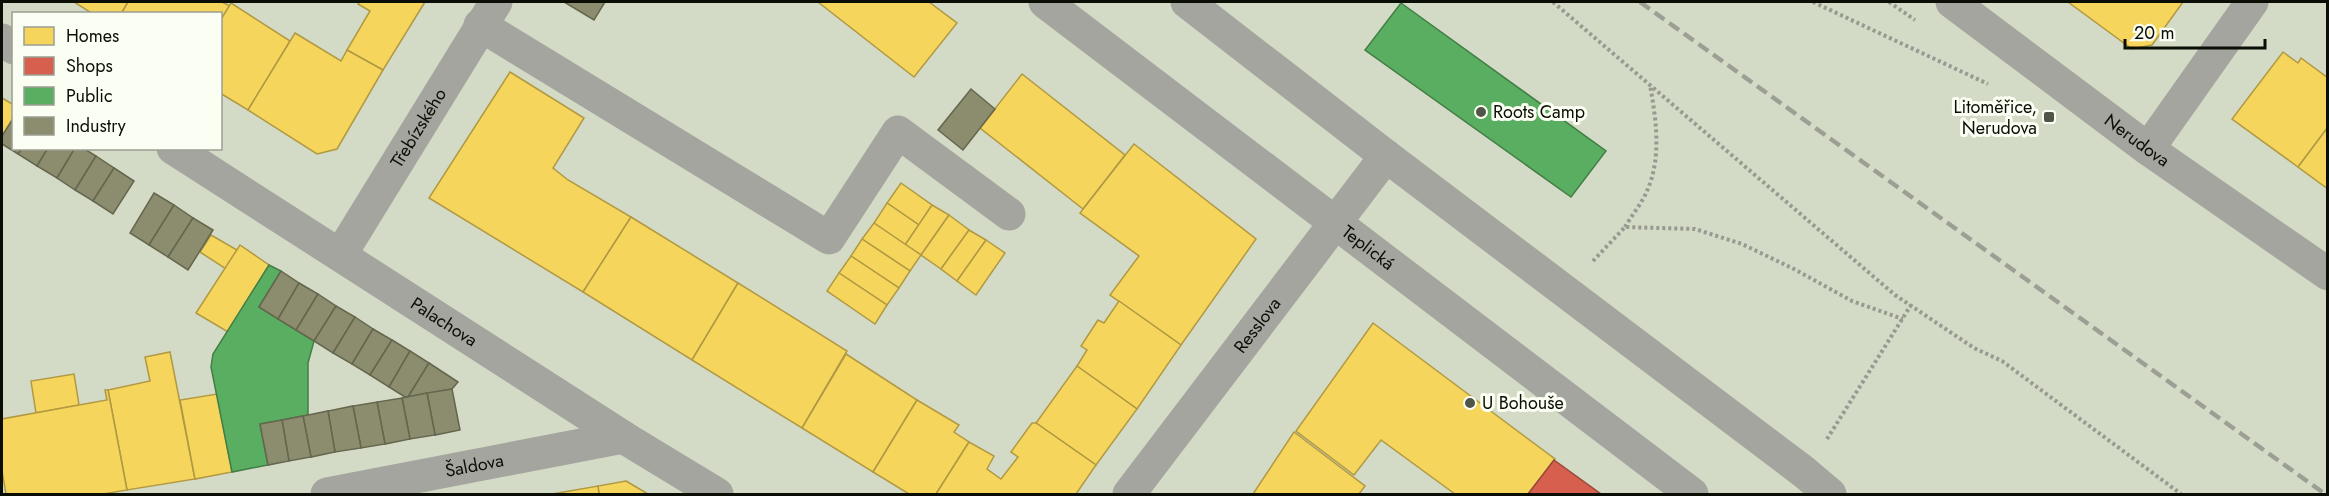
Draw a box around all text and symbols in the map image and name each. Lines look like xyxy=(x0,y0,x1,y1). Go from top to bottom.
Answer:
legend xyxy=(12,12,222,150)
scale bar xyxy=(2125,12,2264,50)
text: 20 m xyxy=(2134,20,2174,46)
text: Homes xyxy=(66,23,119,49)
text: Shops xyxy=(66,53,113,79)
text: Public xyxy=(66,83,113,109)
street label: Třebízského xyxy=(384,83,453,173)
place label: Litoměřice, Nerudova xyxy=(1953,94,2037,141)
place label: Roots Camp xyxy=(1493,99,1585,125)
marker: Roots Camp xyxy=(1474,105,1488,119)
street label: Nerudova xyxy=(2099,108,2175,173)
marker: Litoměřice, Nerudova xyxy=(2042,110,2056,124)
text: Industry xyxy=(66,113,126,139)
street label: Teplická xyxy=(1336,219,1400,276)
street label: Palachova xyxy=(405,291,483,353)
street label: Resslova xyxy=(1228,292,1287,359)
place label: U Bohouše xyxy=(1482,390,1564,416)
marker: U Bohouše xyxy=(1463,396,1477,410)
street label: Šaldova xyxy=(443,447,506,484)

